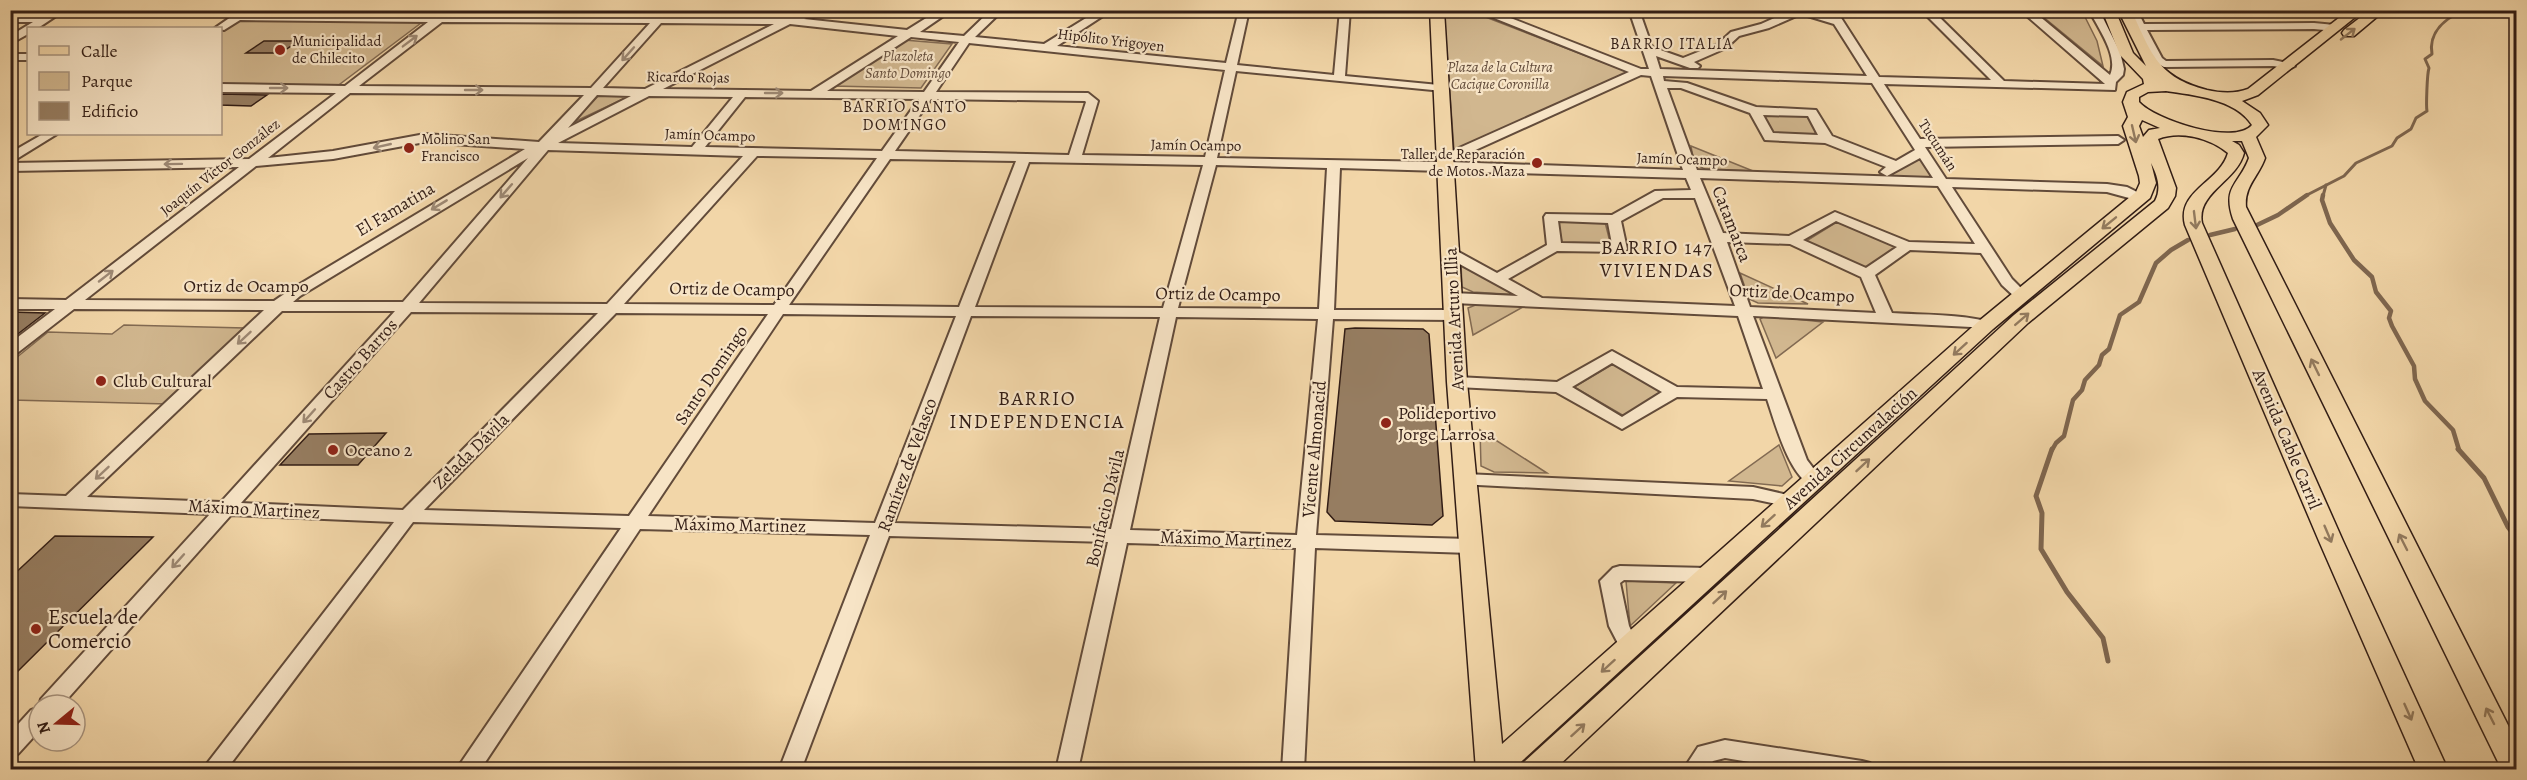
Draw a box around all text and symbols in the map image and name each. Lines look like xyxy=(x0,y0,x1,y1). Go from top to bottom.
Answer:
street label: Hipólito Yrigoyen xyxy=(1056,24,1166,56)
legend xyxy=(27,27,222,135)
one-way arrow xyxy=(2340,28,2356,41)
place label: Municipalidad de Chilecito xyxy=(292,31,382,68)
district label: BARRIO ITALIA xyxy=(1610,33,1734,55)
one-way arrow xyxy=(401,35,417,47)
text: Calle xyxy=(81,39,118,63)
marker: Municipalidad de Chilecito xyxy=(273,43,287,57)
one-way arrow xyxy=(621,46,635,61)
park label: Plazoleta Santo Domingo xyxy=(865,46,951,83)
park label: Plaza de la Cultura Cacique Coronilla xyxy=(1447,57,1553,94)
street label: Ricardo Rojas xyxy=(646,66,730,88)
text: Parque xyxy=(81,69,133,93)
one-way arrow xyxy=(268,82,288,94)
one-way arrow xyxy=(463,84,483,96)
one-way arrow xyxy=(763,87,783,99)
district label: BARRIO SANTO DOMINGO xyxy=(842,96,968,136)
text: Edificio xyxy=(81,99,138,123)
street label: Joaquín Víctor González xyxy=(156,114,284,220)
street label: Tucumán xyxy=(1914,115,1962,175)
street label: Jamín Ocampo xyxy=(664,123,756,147)
one-way arrow xyxy=(2130,124,2141,143)
place label: Molino San Francisco xyxy=(421,129,490,166)
street label: Jamín Ocampo xyxy=(1150,134,1242,156)
one-way arrow xyxy=(373,140,392,152)
marker: Molino San Francisco xyxy=(402,141,416,155)
place label: Taller de Reparación de Motos. Maza xyxy=(1401,144,1525,181)
street label: Jamín Ocampo xyxy=(1636,147,1728,171)
marker: Taller de Reparación de Motos. Maza xyxy=(1530,156,1544,170)
one-way arrow xyxy=(163,159,183,170)
street label: El Famatina xyxy=(351,176,439,242)
one-way arrow xyxy=(500,182,514,198)
street label: Catamarca xyxy=(1706,182,1758,266)
one-way arrow xyxy=(431,200,448,212)
one-way arrow xyxy=(2190,210,2201,229)
one-way arrow xyxy=(2101,216,2117,229)
district label: BARRIO 147 VIVIENDAS xyxy=(1599,234,1714,284)
street label: Avenida Arturo Illia xyxy=(1438,246,1470,392)
one-way arrow xyxy=(98,270,114,283)
street label: Ortiz de Ocampo xyxy=(183,274,309,298)
street label: Ortiz de Ocampo xyxy=(669,276,795,302)
street label: Ortiz de Ocampo xyxy=(1729,278,1855,308)
street label: Ortiz de Ocampo xyxy=(1155,281,1281,307)
one-way arrow xyxy=(2014,312,2030,325)
street label: Castro Barros xyxy=(317,313,403,405)
street label: Santo Domingo xyxy=(669,320,753,430)
one-way arrow xyxy=(236,331,251,346)
one-way arrow xyxy=(1953,342,1968,356)
one-way arrow xyxy=(2309,359,2321,377)
street label: Avenida Cable Carril xyxy=(2246,364,2328,513)
place label: Club Cultural xyxy=(113,369,212,393)
marker: Club Cultural xyxy=(94,374,108,388)
street label: Vicente Almonacid xyxy=(1296,379,1332,519)
street label: Avenida Circunvalación xyxy=(1777,381,1922,515)
district label: BARRIO INDEPENDENCIA xyxy=(949,385,1125,435)
street label: Ramírez de Velasco xyxy=(872,395,942,535)
place label: Polideportivo Jorge Larrosa xyxy=(1398,401,1496,446)
street label: Zelada Dávila xyxy=(428,407,515,494)
one-way arrow xyxy=(302,408,316,423)
marker: Polideportivo Jorge Larrosa xyxy=(1379,416,1393,430)
place label: Oceano 2 xyxy=(345,438,413,462)
marker: Oceano 2 xyxy=(326,443,340,457)
street label: Bonifacio Dávila xyxy=(1080,446,1130,569)
one-way arrow xyxy=(1856,458,1871,472)
one-way arrow xyxy=(95,465,110,479)
street label: Máximo Martinez xyxy=(187,494,321,524)
street label: Máximo Martinez xyxy=(674,512,806,538)
one-way arrow xyxy=(1761,514,1776,528)
one-way arrow xyxy=(2323,524,2334,543)
street label: Máximo Martinez xyxy=(1160,525,1292,553)
one-way arrow xyxy=(2396,533,2408,551)
one-way arrow xyxy=(171,553,185,568)
one-way arrow xyxy=(1713,590,1728,605)
place label: Escuela de Comercio xyxy=(48,603,138,655)
marker: Escuela de Comercio xyxy=(29,622,43,636)
one-way arrow xyxy=(1600,659,1615,673)
north arrow xyxy=(27,693,87,753)
one-way arrow xyxy=(2403,702,2415,720)
one-way arrow xyxy=(2484,707,2496,725)
text: N xyxy=(31,718,56,737)
one-way arrow xyxy=(1570,723,1585,737)

